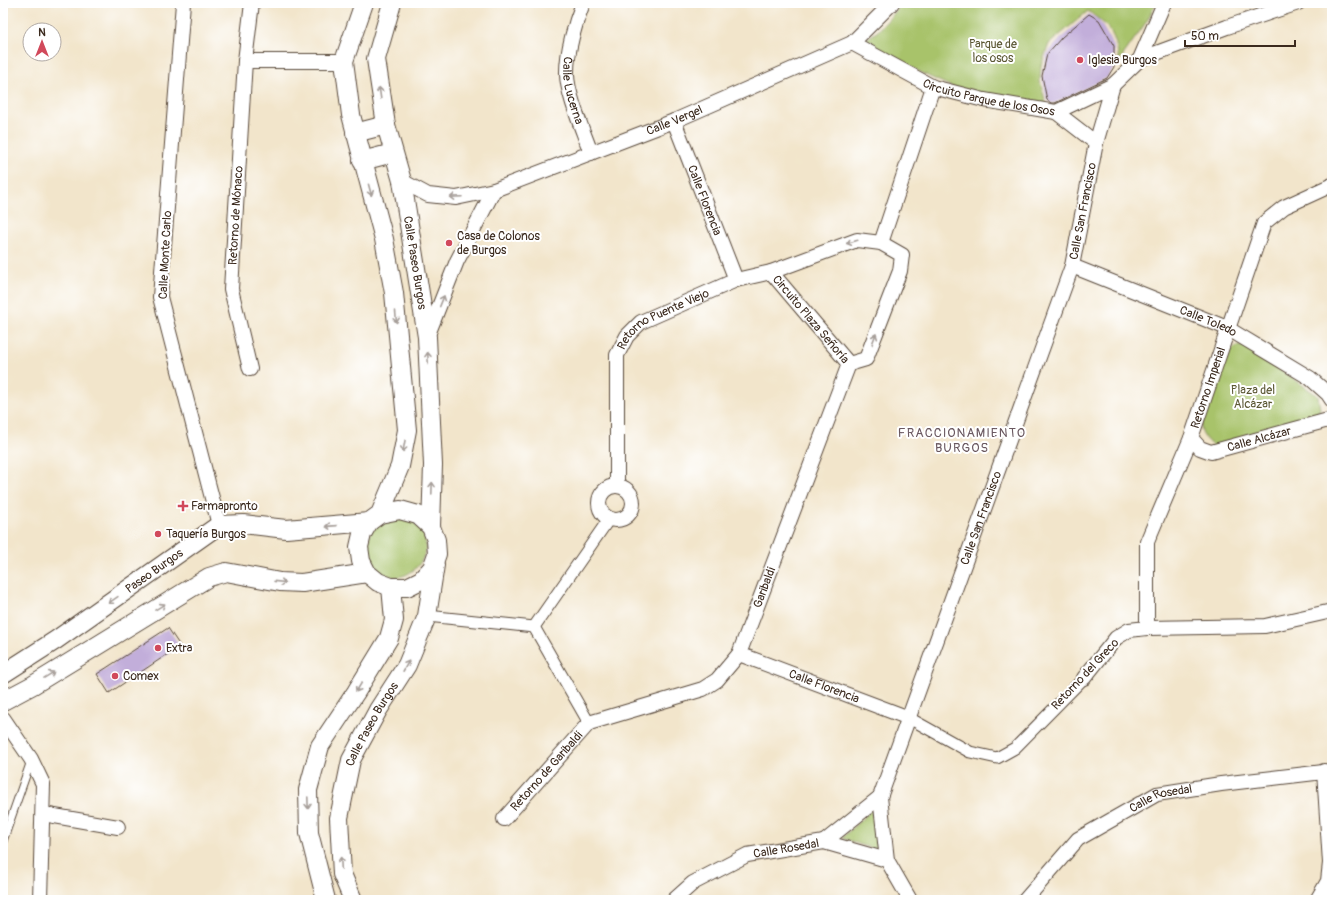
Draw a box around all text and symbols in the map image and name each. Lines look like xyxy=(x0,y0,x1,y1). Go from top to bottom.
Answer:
north arrow xyxy=(22,22,62,62)
scale bar xyxy=(1185,22,1295,48)
text: N xyxy=(38,26,46,39)
text: 50 m xyxy=(1191,29,1219,44)
park label: Parque de los osos xyxy=(969,37,1017,66)
place label: Iglesia Burgos xyxy=(1088,53,1157,68)
marker: Iglesia Burgos xyxy=(1075,55,1085,65)
street label: Calle Lucerna xyxy=(559,56,587,127)
street label: Circuito Parque de los Osos xyxy=(920,76,1056,120)
one-way arrow xyxy=(376,87,384,100)
street label: Calle Vergel xyxy=(644,102,705,139)
street label: Calle San Francisco xyxy=(1066,161,1100,261)
street label: Calle Florencia xyxy=(684,163,725,238)
street label: Retorno de Mónaco xyxy=(225,165,247,265)
one-way arrow xyxy=(367,183,374,196)
one-way arrow xyxy=(450,193,463,201)
street label: Calle Monte Carlo xyxy=(156,210,175,300)
street label: Calle Paseo Burgos xyxy=(400,215,430,311)
place label: Casa de Colonos de Burgos xyxy=(457,229,541,258)
marker: Casa de Colonos de Burgos xyxy=(444,238,454,248)
one-way arrow xyxy=(846,239,859,246)
street label: Circuito Plaza Señoría xyxy=(769,272,853,367)
street label: Retorno Puente Viejo xyxy=(614,286,712,352)
one-way arrow xyxy=(438,295,446,307)
street label: Calle Toledo xyxy=(1177,303,1240,341)
one-way arrow xyxy=(392,310,400,323)
one-way arrow xyxy=(870,333,878,345)
street label: Retorno Imperial xyxy=(1188,345,1229,431)
one-way arrow xyxy=(425,352,432,365)
park label: Plaza del Alcázar xyxy=(1231,383,1275,412)
street label: Calle Alcázar xyxy=(1226,423,1294,455)
district label: FRACCIONAMIENTO BURGOS xyxy=(898,425,1026,456)
one-way arrow xyxy=(400,439,408,452)
street label: Calle San Francisco xyxy=(958,469,1005,567)
one-way arrow xyxy=(429,482,436,495)
place label: Farmapronto xyxy=(191,499,258,514)
marker: Farmapronto xyxy=(178,501,188,511)
one-way arrow xyxy=(324,523,337,530)
place label: Taquería Burgos xyxy=(166,527,247,542)
marker: Taquería Burgos xyxy=(153,529,163,539)
street label: Paseo Burgos xyxy=(123,545,187,597)
street label: Garibaldi xyxy=(750,565,779,610)
one-way arrow xyxy=(273,578,286,585)
one-way arrow xyxy=(107,596,118,604)
one-way arrow xyxy=(154,603,165,611)
street label: Retorno del Greco xyxy=(1048,635,1123,713)
place label: Extra xyxy=(166,641,193,656)
marker: Extra xyxy=(153,643,163,653)
one-way arrow xyxy=(403,660,411,672)
street label: Calle Florencia xyxy=(787,666,862,707)
place label: Comex xyxy=(123,669,159,684)
one-way arrow xyxy=(43,671,54,679)
marker: Comex xyxy=(110,671,120,681)
street label: Calle Paseo Burgos xyxy=(343,679,402,767)
one-way arrow xyxy=(355,681,363,693)
street label: Retorno de Garibaldi xyxy=(508,728,586,814)
street label: Calle Rosedal xyxy=(1127,782,1193,816)
one-way arrow xyxy=(304,796,312,809)
street label: Calle Rosedal xyxy=(752,836,820,862)
one-way arrow xyxy=(338,857,345,870)

